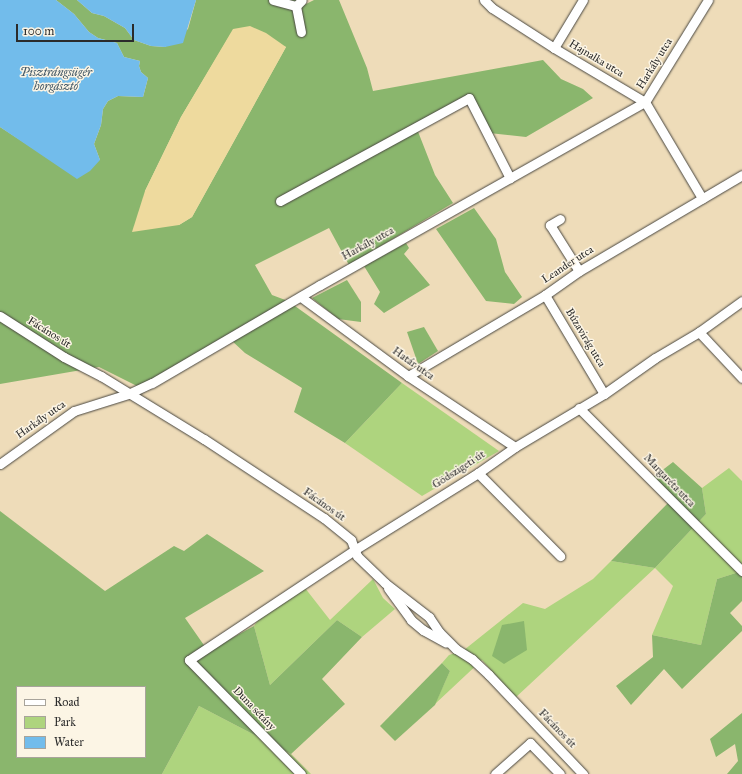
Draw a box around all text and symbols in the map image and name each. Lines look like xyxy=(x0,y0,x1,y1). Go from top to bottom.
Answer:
scale bar xyxy=(18,16,136,42)
text: 100 m xyxy=(23,24,54,38)
street label: Harkály utca xyxy=(634,36,676,92)
street label: Hajnalka utca xyxy=(566,37,626,81)
water label: Pisztrángsügér horgásztó xyxy=(20,66,92,94)
street label: Harkály utca xyxy=(340,224,396,264)
street label: Leander utca xyxy=(540,243,596,287)
street label: Búzavirág utca xyxy=(562,306,608,370)
street label: Fácános út xyxy=(25,315,73,351)
street label: Határ utca xyxy=(389,345,437,383)
street label: Harkály utca xyxy=(14,398,68,442)
street label: Gödszigeti út xyxy=(430,448,488,492)
street label: Margaréta utca xyxy=(640,452,698,510)
street label: Fácános út xyxy=(300,486,348,524)
street label: Duna sétány xyxy=(230,684,278,734)
legend xyxy=(16,686,146,758)
text: Road xyxy=(54,695,80,709)
street label: Fácános út xyxy=(535,707,579,751)
text: Park xyxy=(54,715,76,729)
text: Water xyxy=(54,735,84,749)

